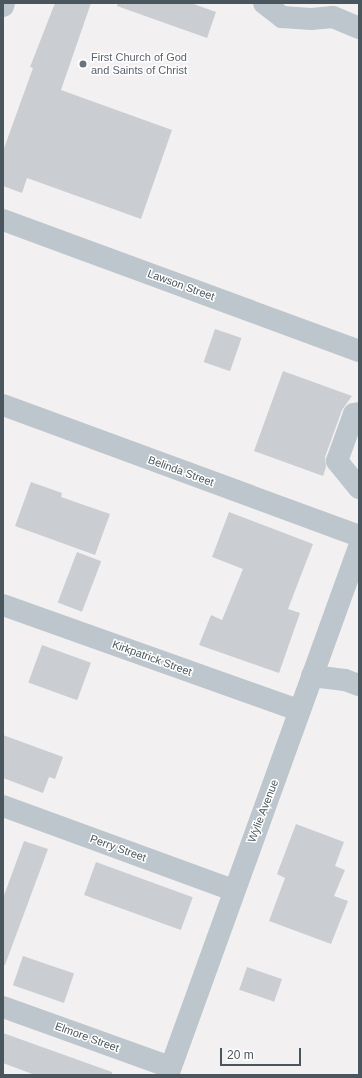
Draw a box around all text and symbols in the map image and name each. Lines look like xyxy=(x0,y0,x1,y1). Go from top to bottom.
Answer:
place label: First Church of God and Saints of Christ xyxy=(91,51,187,77)
marker: First Church of God and Saints of Christ xyxy=(78,59,88,69)
street label: Lawson Street xyxy=(146,267,216,303)
street label: Belinda Street xyxy=(146,453,216,489)
street label: Kirkpatrick Street xyxy=(110,637,194,679)
street label: Wylie Avenue xyxy=(245,777,281,845)
street label: Perry Street xyxy=(88,832,148,864)
street label: Elmore Street xyxy=(53,1019,121,1055)
scale bar xyxy=(222,1040,303,1066)
text: 20 m xyxy=(227,1048,254,1062)

